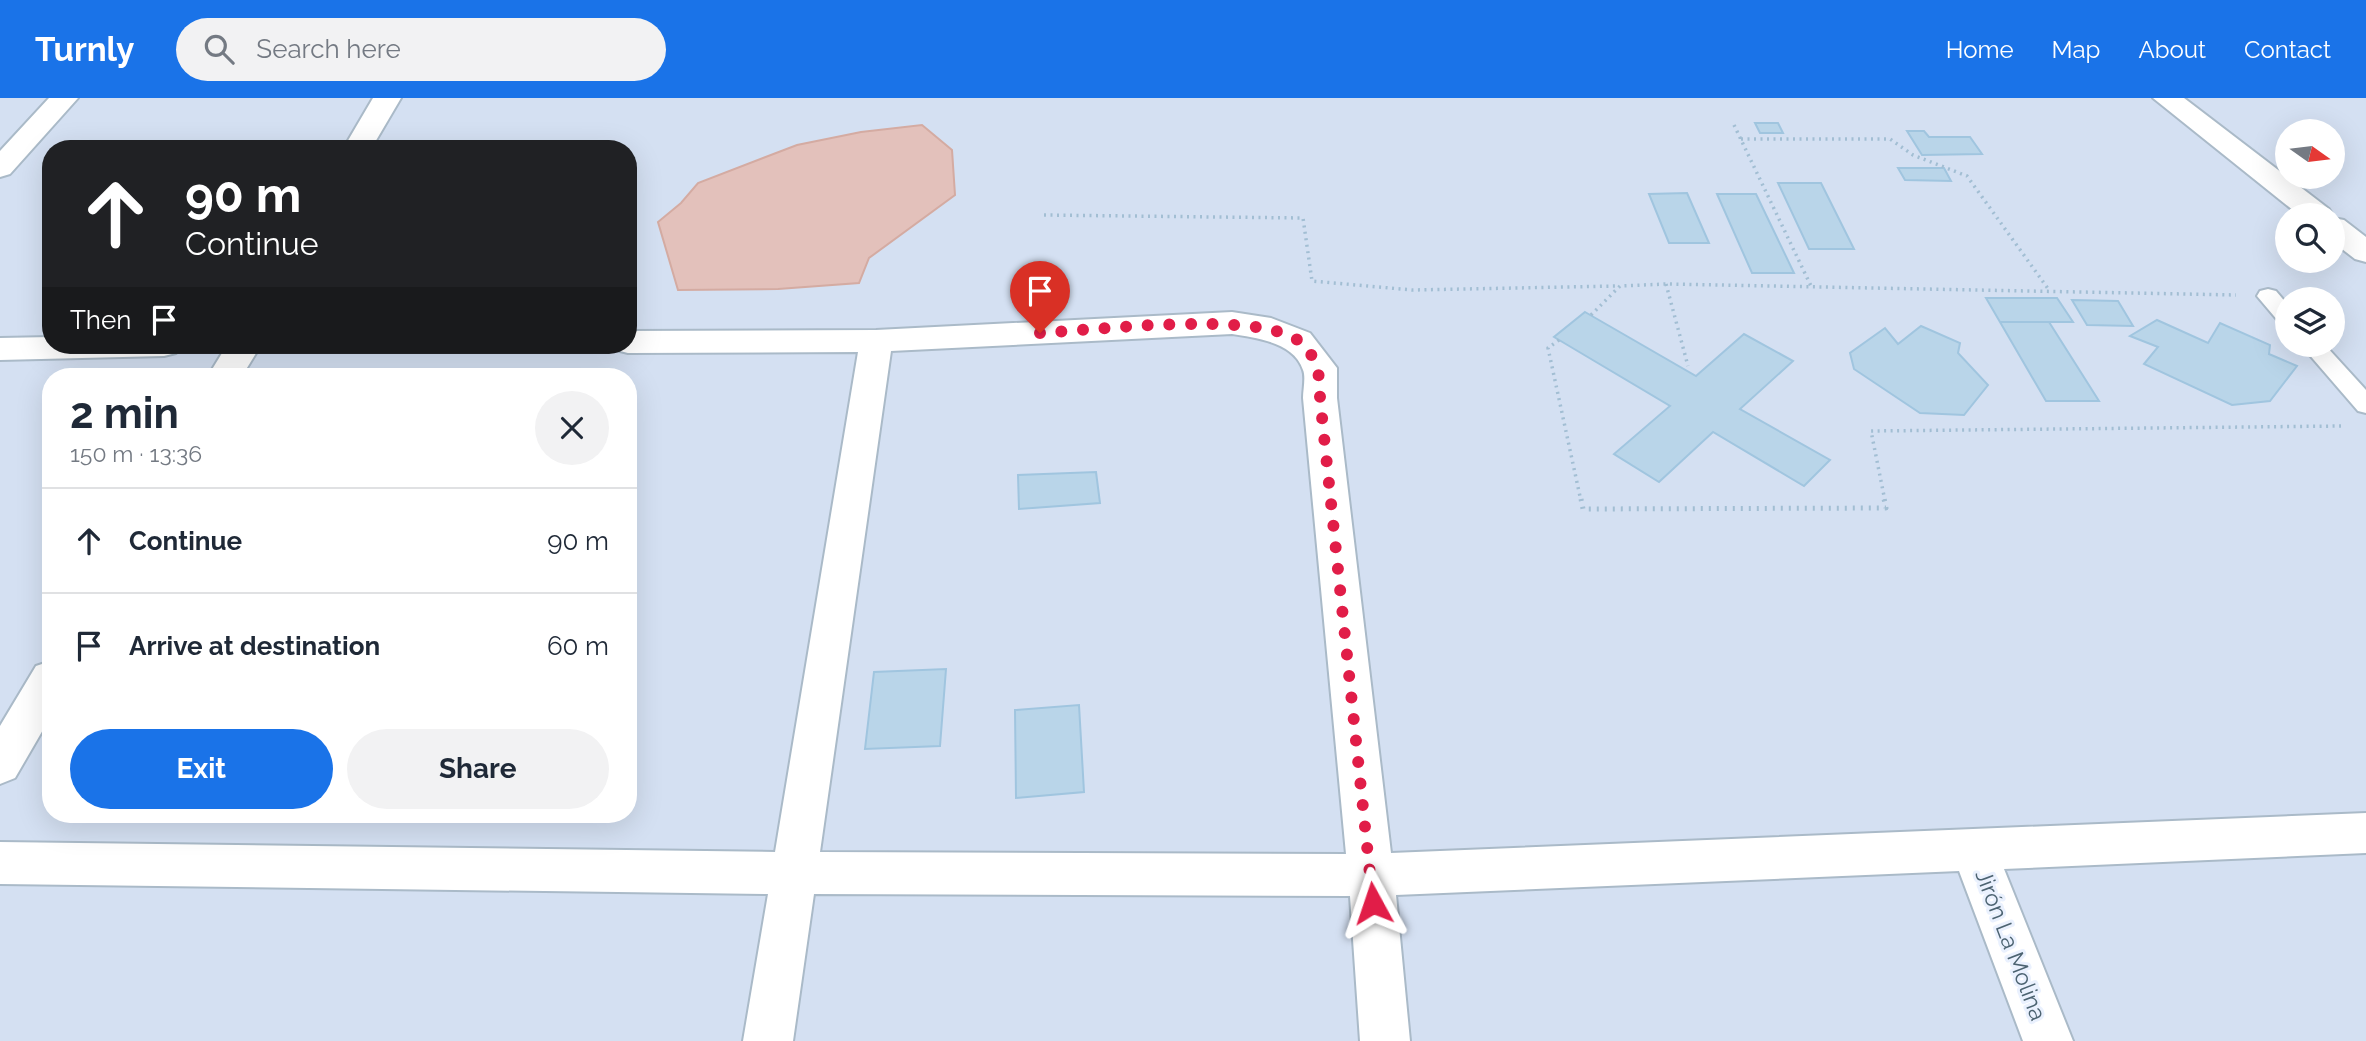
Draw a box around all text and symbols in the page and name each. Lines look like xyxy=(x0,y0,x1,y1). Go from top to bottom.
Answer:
search box xyxy=(176,18,666,81)
text: Turnly xyxy=(35,30,134,69)
icon: search xyxy=(200,30,238,68)
text: Search here xyxy=(256,34,401,64)
text: Home xyxy=(1946,35,2014,64)
text: Map xyxy=(2052,35,2100,64)
text: About xyxy=(2138,35,2206,64)
text: Contact xyxy=(2244,35,2331,64)
north arrow xyxy=(2275,119,2345,189)
map controls xyxy=(2275,119,2345,357)
text: 90 m xyxy=(185,166,301,223)
icon: ahead xyxy=(70,168,161,259)
button: search xyxy=(2275,203,2345,273)
text: Continue xyxy=(185,225,319,262)
pin xyxy=(1010,261,1070,333)
icon: arrive xyxy=(1021,272,1059,310)
button: layers xyxy=(2275,287,2345,357)
icon: arrive xyxy=(145,301,183,339)
text: Then xyxy=(70,305,131,335)
text: 2 min xyxy=(70,389,179,438)
button: close xyxy=(535,391,609,465)
text: 150 m · 13:36 xyxy=(70,440,202,467)
icon: ahead xyxy=(70,522,108,560)
text: Continue xyxy=(129,526,242,556)
text: 90 m xyxy=(547,526,609,556)
icon: arrive xyxy=(70,627,108,665)
text: Arrive at destination xyxy=(129,631,380,661)
text: 60 m xyxy=(547,631,609,661)
button: Exit xyxy=(70,729,333,809)
button: Share xyxy=(347,729,609,809)
position arrow xyxy=(1336,866,1410,940)
street label: Jirón La Molina xyxy=(1970,866,2053,1024)

